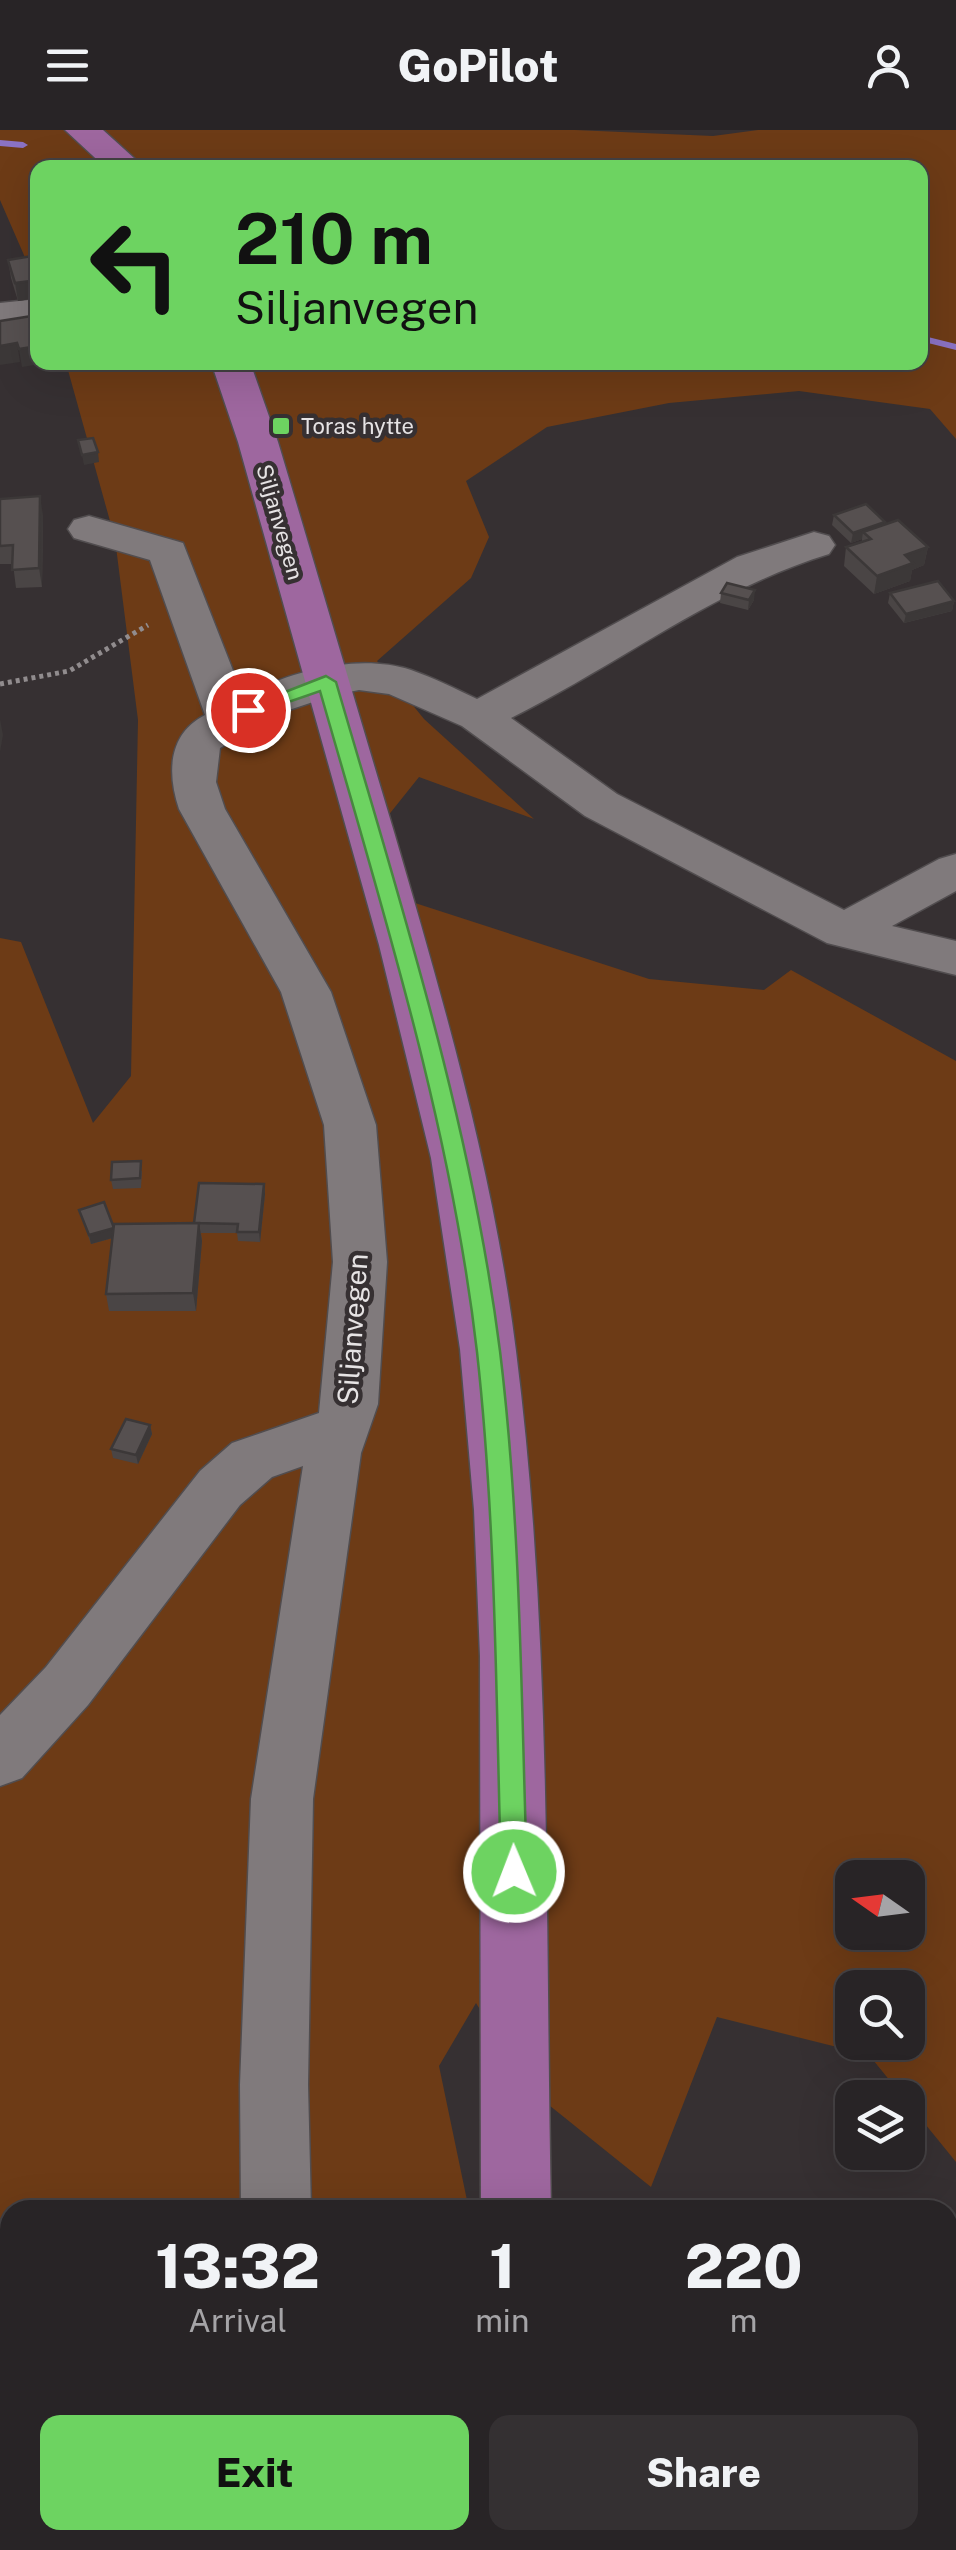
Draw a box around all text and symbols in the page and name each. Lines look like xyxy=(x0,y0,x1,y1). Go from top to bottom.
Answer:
icon: menu xyxy=(40,38,95,93)
icon: person xyxy=(861,38,916,93)
text: GoPilot xyxy=(398,39,558,92)
text: 210 m xyxy=(235,197,433,280)
icon: left xyxy=(70,200,200,330)
text: Siljanvegen xyxy=(235,281,478,334)
place label: Toras hytte xyxy=(301,413,414,439)
marker: Toras hytte xyxy=(270,415,292,437)
street label: Siljanvegen xyxy=(251,461,309,583)
pin xyxy=(206,668,291,753)
icon: arrive xyxy=(221,683,276,738)
street label: Siljanvegen xyxy=(330,1252,374,1406)
position arrow xyxy=(462,1820,566,1924)
north arrow xyxy=(835,1860,925,1950)
map controls xyxy=(835,1860,925,2170)
button: search xyxy=(835,1970,925,2060)
button: layers xyxy=(835,2080,925,2170)
text: 13:32 xyxy=(155,2231,320,2302)
text: 1 xyxy=(489,2231,515,2302)
text: 220 xyxy=(685,2231,803,2302)
text: Arrival xyxy=(188,2302,287,2339)
text: min xyxy=(475,2302,529,2339)
text: m xyxy=(730,2302,758,2339)
button: Exit xyxy=(40,2415,469,2530)
button: Share xyxy=(489,2415,918,2530)

